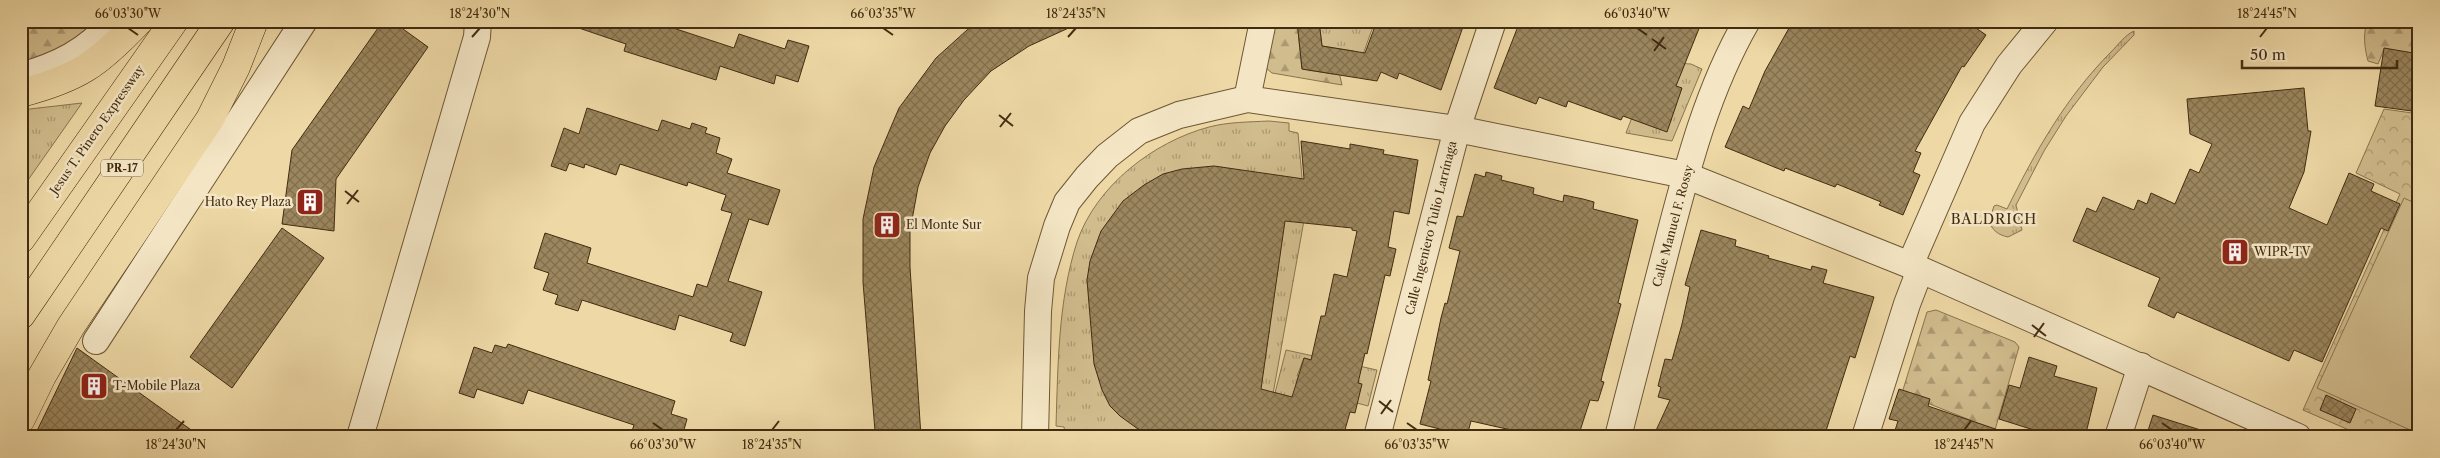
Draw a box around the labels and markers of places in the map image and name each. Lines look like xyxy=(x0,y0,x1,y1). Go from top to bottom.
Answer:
building icon: Hato Rey Plaza xyxy=(295,187,325,217)
place label: Hato Rey Plaza xyxy=(205,194,292,209)
building icon: El Monte Sur xyxy=(872,210,902,240)
place label: El Monte Sur xyxy=(906,217,982,232)
building icon: WIPR-TV xyxy=(2220,237,2250,267)
place label: WIPR-TV xyxy=(2253,244,2311,259)
building icon: T-Mobile Plaza xyxy=(79,371,109,401)
place label: T-Mobile Plaza xyxy=(113,378,201,393)

